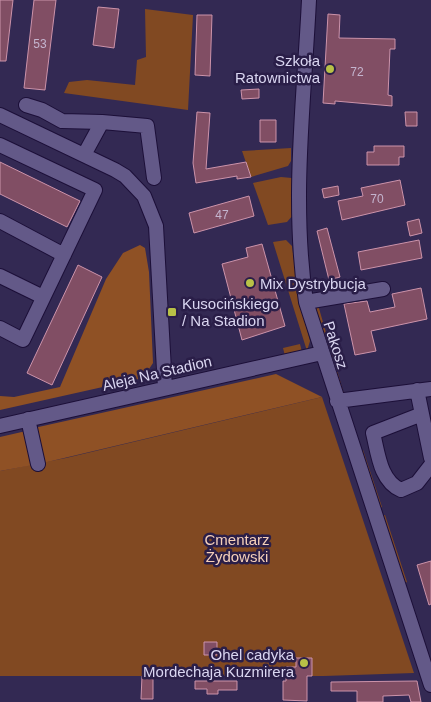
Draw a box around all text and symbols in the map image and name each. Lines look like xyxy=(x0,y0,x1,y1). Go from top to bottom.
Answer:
house number: 53 xyxy=(33,37,47,51)
place label: Szkoła Ratownictwa xyxy=(235,52,321,86)
marker: Szkoła Ratownictwa xyxy=(324,63,336,75)
house number: 72 xyxy=(350,65,364,79)
house number: 70 xyxy=(370,192,384,206)
house number: 47 xyxy=(215,208,229,222)
place label: Mix Dystrybucja xyxy=(260,275,367,292)
marker: Mix Dystrybucja xyxy=(244,277,256,289)
place label: Kusocińskiego / Na Stadion xyxy=(182,295,279,329)
marker: Kusocińskiego / Na Stadion xyxy=(166,306,178,318)
street label: Pakosz xyxy=(320,319,352,371)
street label: Aleja Na Stadion xyxy=(101,352,213,394)
park label: Cmentarz Żydowski xyxy=(204,531,270,565)
place label: Ohel cadyka Mordechaja Kuzmirera xyxy=(143,646,295,680)
marker: Ohel cadyka Mordechaja Kuzmirera xyxy=(298,657,310,669)

